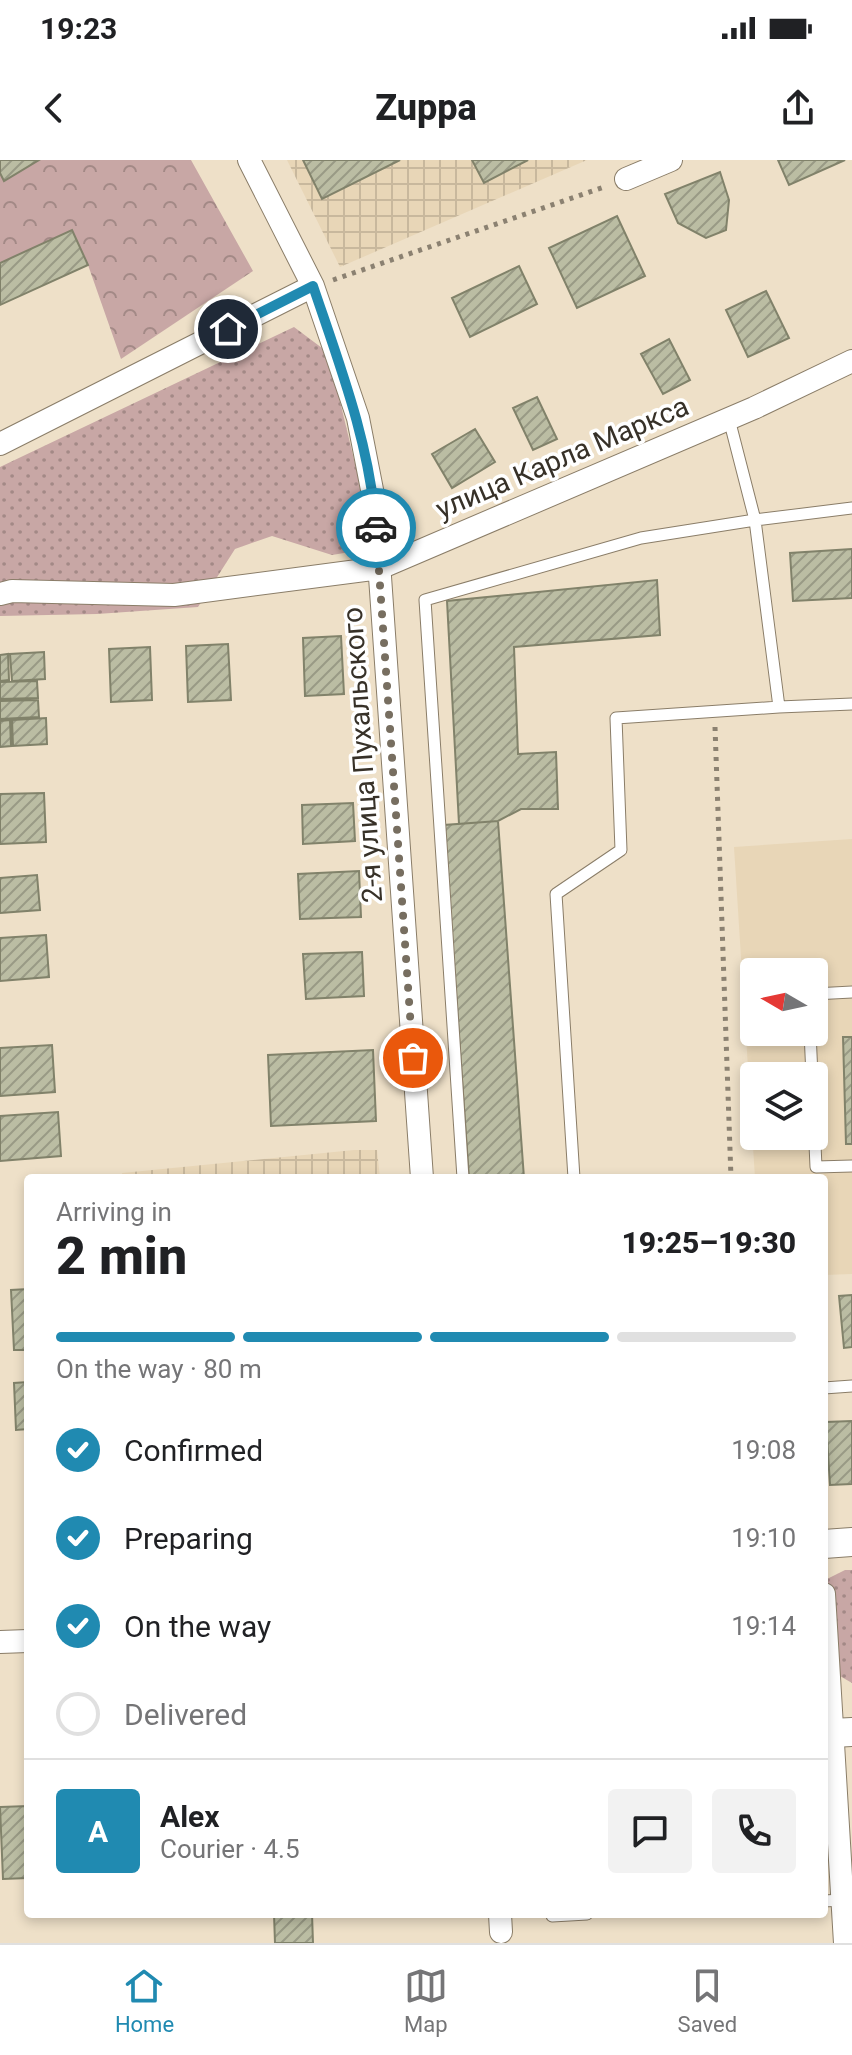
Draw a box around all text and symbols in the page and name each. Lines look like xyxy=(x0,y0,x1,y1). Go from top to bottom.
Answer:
text: 19:23 xyxy=(40,11,117,46)
icon: back xyxy=(32,86,76,130)
icon: share xyxy=(776,86,820,130)
text: Zuppa xyxy=(375,87,477,129)
pin xyxy=(194,295,262,363)
icon: home xyxy=(206,307,250,351)
street label: улица Карла Маркса xyxy=(431,389,693,526)
courier xyxy=(336,488,416,568)
icon: car xyxy=(354,506,398,550)
street label: 2-я улица Пухальского xyxy=(336,606,389,904)
north arrow xyxy=(740,958,828,1046)
map controls xyxy=(740,958,828,1150)
pin xyxy=(379,1024,447,1092)
icon: bag xyxy=(391,1036,435,1080)
button: layers xyxy=(740,1062,828,1150)
text: Arriving in xyxy=(56,1197,172,1227)
text: 19:25–19:30 xyxy=(621,1225,796,1260)
text: 2 min xyxy=(56,1226,187,1287)
text: On the way · 80 m xyxy=(56,1354,262,1384)
icon: check xyxy=(56,1428,100,1472)
text: Confirmed xyxy=(124,1433,263,1468)
text: 19:08 xyxy=(731,1435,796,1465)
icon: check xyxy=(56,1516,100,1560)
text: Preparing xyxy=(124,1521,253,1556)
text: 19:10 xyxy=(731,1523,796,1553)
icon: check xyxy=(56,1604,100,1648)
text: On the way xyxy=(124,1609,271,1644)
text: 19:14 xyxy=(731,1611,796,1641)
text: Delivered xyxy=(124,1697,247,1732)
button: chat xyxy=(608,1789,692,1873)
button: phone xyxy=(712,1789,796,1873)
text: Alex xyxy=(160,1799,220,1834)
text: A xyxy=(88,1814,108,1849)
text: Courier · 4.5 xyxy=(160,1834,300,1864)
tab: Home xyxy=(115,1964,174,2037)
tab: Map xyxy=(404,1964,448,2037)
tab: Saved xyxy=(678,1964,737,2037)

